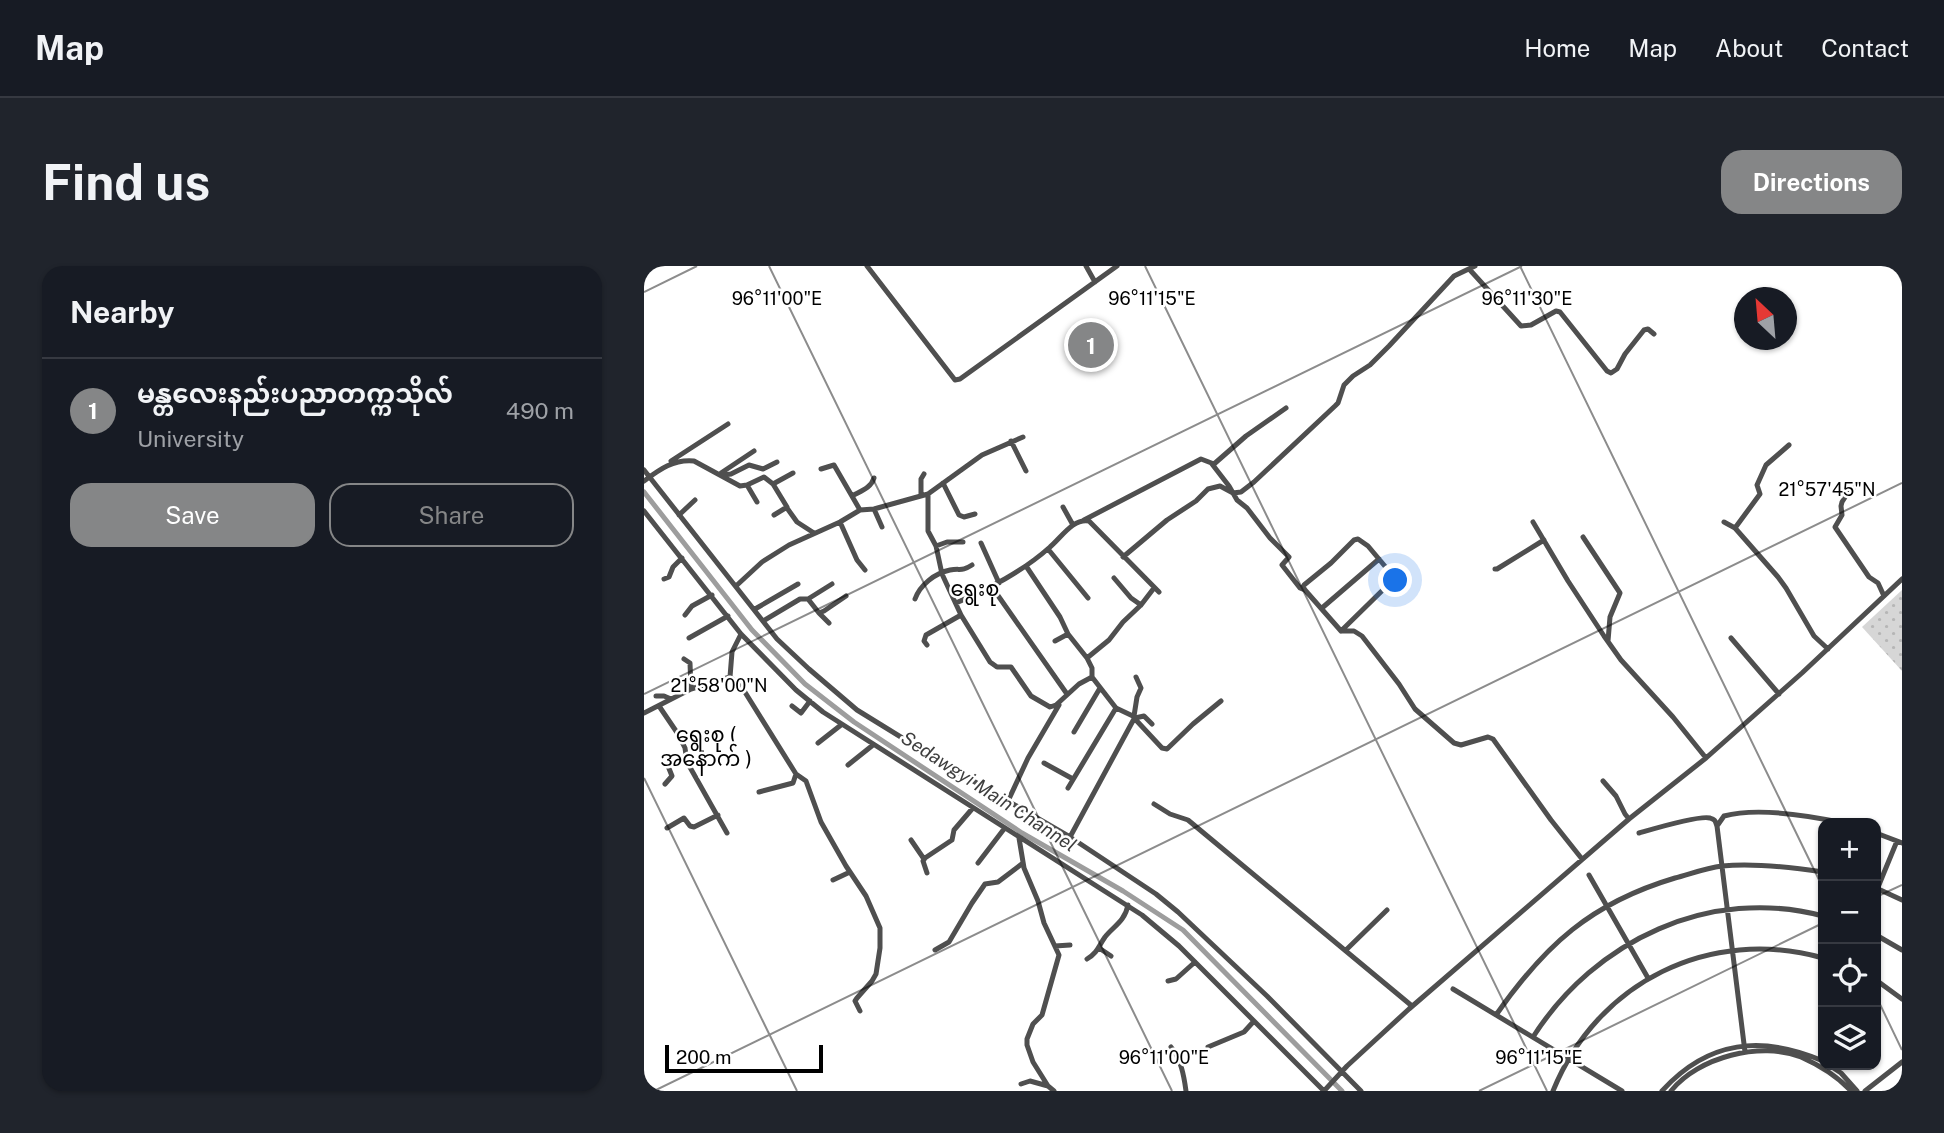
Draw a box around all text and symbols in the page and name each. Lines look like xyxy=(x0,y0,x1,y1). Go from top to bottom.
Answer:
text: Map xyxy=(35,29,104,67)
text: Home xyxy=(1524,34,1590,62)
text: Map xyxy=(1628,34,1677,62)
text: About xyxy=(1715,34,1783,62)
text: Contact xyxy=(1821,34,1909,62)
button: Directions xyxy=(1721,150,1902,214)
text: Find us xyxy=(42,153,210,211)
north arrow xyxy=(1734,287,1797,350)
text: 96°11'00"E xyxy=(732,288,822,309)
text: 96°11'15"E xyxy=(1108,288,1196,309)
text: 96°11'30"E xyxy=(1482,288,1572,309)
text: Nearby xyxy=(70,294,174,330)
pin: 1 xyxy=(1068,319,1114,371)
text: မန္တလေးနည်းပညာတက္ကသိုလ် xyxy=(137,378,453,409)
text: 1 xyxy=(88,397,98,424)
text: 490 m xyxy=(506,397,574,424)
text: University xyxy=(137,425,244,452)
text: 21°57'45"N xyxy=(1778,479,1876,500)
button: Save xyxy=(70,483,315,547)
button: Share xyxy=(329,483,574,547)
your location xyxy=(1378,563,1412,597)
district label: ရွေးစု xyxy=(951,576,999,606)
text: 21°58'00"N xyxy=(670,675,768,696)
district label: ရွေးစု ( အနောက် ) xyxy=(660,722,752,776)
water label: Sedawgyi Main Channel xyxy=(897,726,1081,856)
map controls xyxy=(1818,818,1881,1070)
button: + xyxy=(1818,818,1881,881)
button: − xyxy=(1818,881,1881,944)
button: locate xyxy=(1818,944,1881,1007)
button: layers xyxy=(1818,1007,1881,1070)
scale bar xyxy=(665,1042,822,1074)
text: 200 m xyxy=(676,1046,732,1068)
text: 96°11'00"E xyxy=(1119,1047,1209,1068)
text: 96°11'15"E xyxy=(1495,1047,1583,1068)

